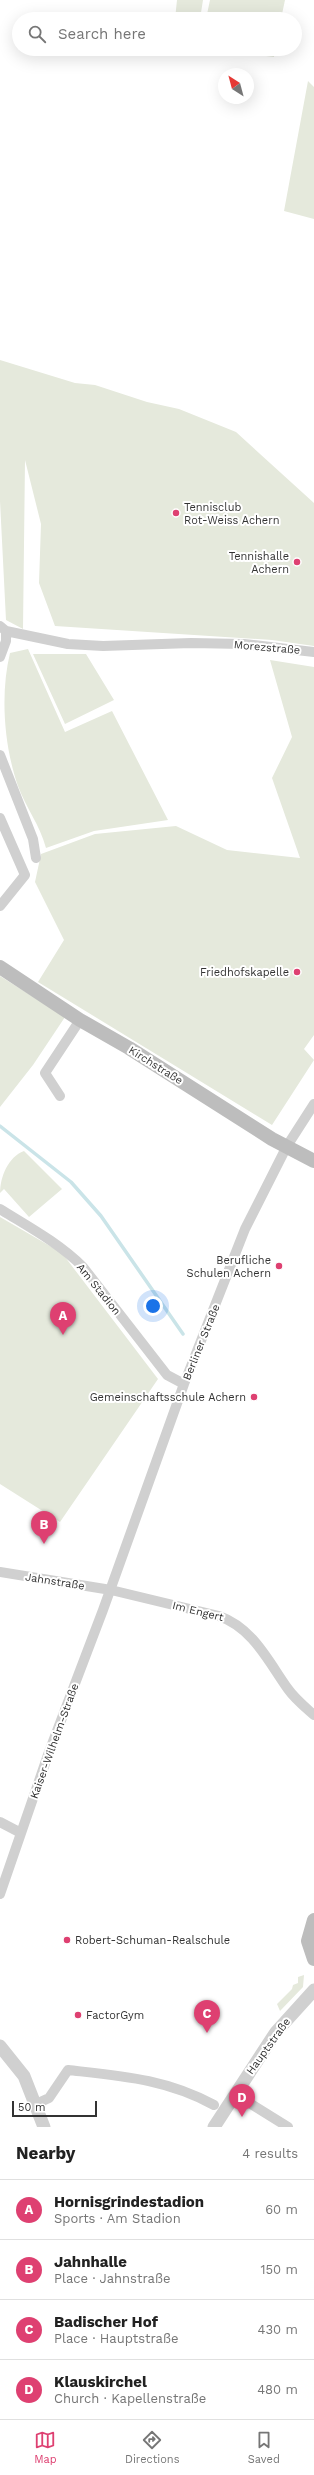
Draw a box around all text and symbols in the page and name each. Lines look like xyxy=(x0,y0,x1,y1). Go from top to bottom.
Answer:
search box xyxy=(12,12,302,56)
icon: search xyxy=(26,23,48,45)
text: Search here xyxy=(58,25,146,43)
north arrow xyxy=(218,68,254,104)
place label: Tennisclub Rot-Weiss Achern xyxy=(184,501,280,527)
marker: Tennisclub Rot-Weiss Achern xyxy=(171,508,181,518)
place label: Tennishalle Achern xyxy=(229,550,289,576)
marker: Tennishalle Achern xyxy=(292,557,302,567)
street label: Morezstraße xyxy=(233,638,301,657)
place label: Friedhofskapelle xyxy=(200,966,289,979)
marker: Friedhofskapelle xyxy=(292,967,302,977)
street label: Kirchstraße xyxy=(126,1044,185,1087)
place label: Berufliche Schulen Achern xyxy=(187,1254,271,1280)
street label: Am Stadion xyxy=(74,1261,123,1318)
marker: Berufliche Schulen Achern xyxy=(274,1261,284,1271)
your location xyxy=(143,1296,163,1316)
pin: A xyxy=(50,1302,76,1335)
street label: Berliner Straße xyxy=(180,1302,223,1382)
place label: Gemeinschaftsschule Achern xyxy=(90,1391,246,1404)
marker: Gemeinschaftsschule Achern xyxy=(249,1392,259,1402)
pin: B xyxy=(31,1511,57,1544)
street label: Jahnstraße xyxy=(24,1570,86,1593)
street label: Im Engert xyxy=(171,1599,225,1624)
street label: Kaiser-Wilhelm-Straße xyxy=(28,1682,81,1801)
place label: Robert-Schuman-Realschule xyxy=(75,1934,230,1947)
marker: Robert-Schuman-Realschule xyxy=(62,1935,72,1945)
pin: C xyxy=(194,2000,220,2033)
place label: FactorGym xyxy=(86,2009,144,2022)
marker: FactorGym xyxy=(73,2010,83,2020)
street label: Hauptstraße xyxy=(244,2016,293,2077)
pin: D xyxy=(229,2084,255,2117)
scale bar xyxy=(12,2099,97,2118)
text: 50 m xyxy=(18,2101,45,2114)
text: Nearby xyxy=(16,2143,75,2163)
text: 4 results xyxy=(242,2146,298,2161)
text: Hornisgrindestadion xyxy=(54,2193,204,2211)
text: A xyxy=(25,2202,33,2217)
text: 60 m xyxy=(265,2202,298,2217)
text: Sports · Am Stadion xyxy=(54,2211,181,2226)
text: Jahnhalle xyxy=(54,2253,127,2271)
text: B xyxy=(25,2262,33,2277)
text: 150 m xyxy=(260,2262,298,2277)
text: Place · Jahnstraße xyxy=(54,2271,170,2286)
text: Badischer Hof xyxy=(54,2313,158,2331)
text: C xyxy=(25,2322,33,2337)
text: 430 m xyxy=(258,2322,298,2337)
text: Place · Hauptstraße xyxy=(54,2331,178,2346)
text: Klauskirchel xyxy=(54,2373,147,2391)
text: D xyxy=(24,2382,34,2397)
text: 480 m xyxy=(257,2382,298,2397)
text: Church · Kapellenstraße xyxy=(54,2391,206,2406)
tab: Map xyxy=(34,2429,57,2466)
tab: Directions xyxy=(125,2429,179,2466)
tab: Saved xyxy=(248,2429,280,2466)

